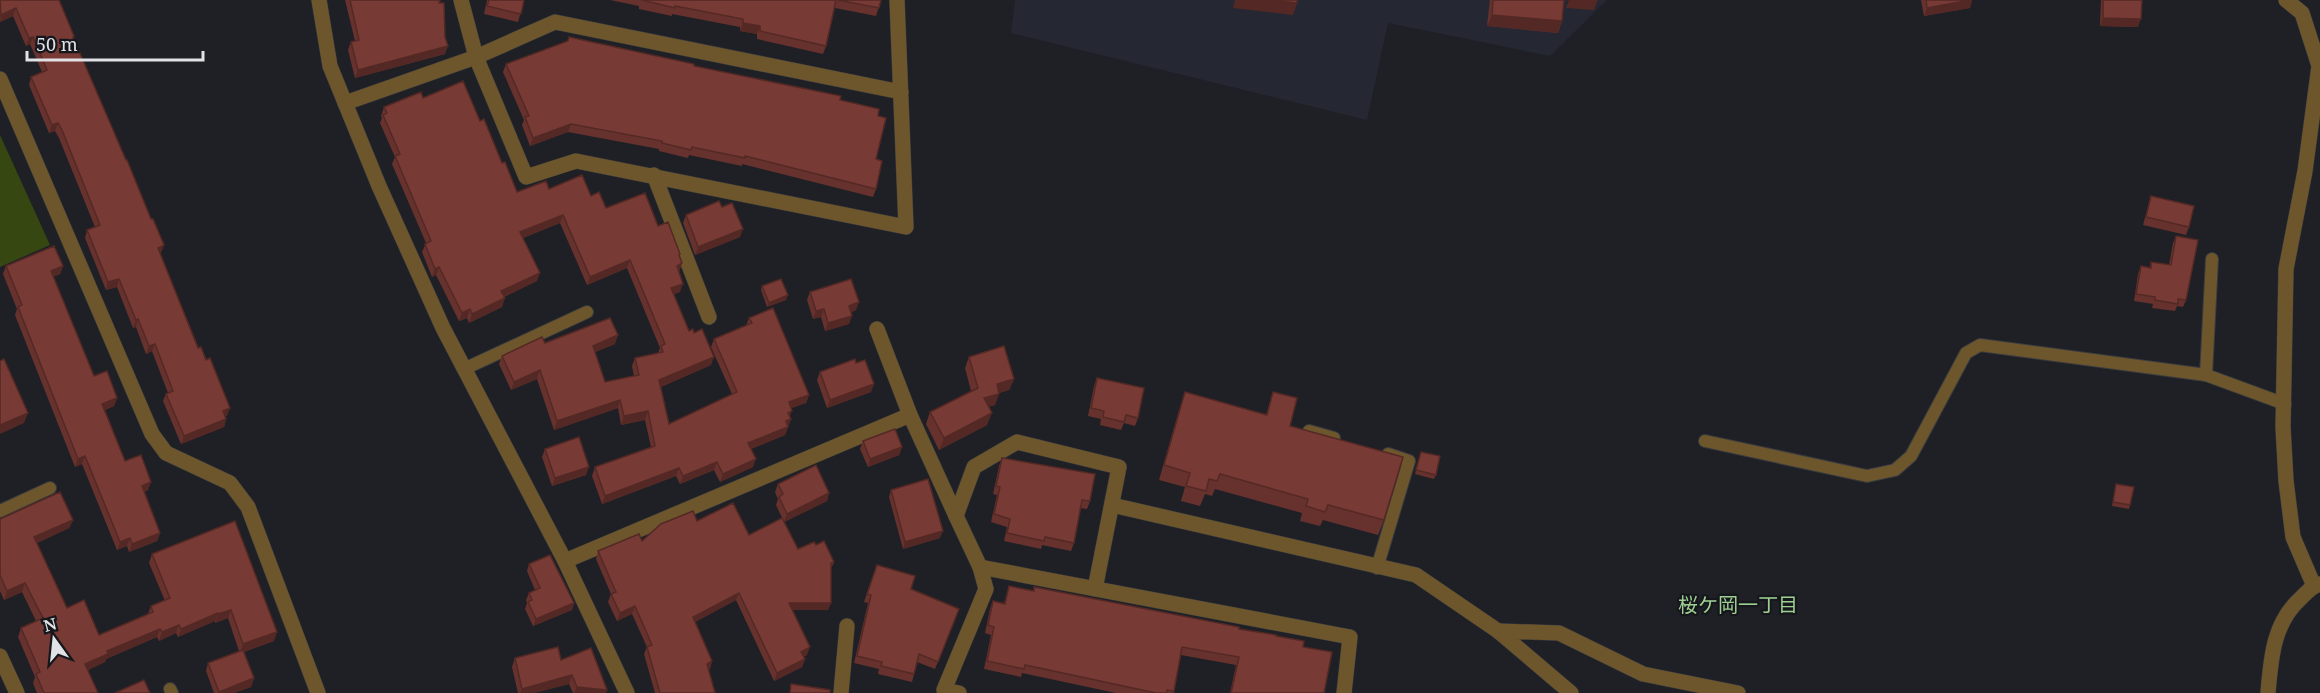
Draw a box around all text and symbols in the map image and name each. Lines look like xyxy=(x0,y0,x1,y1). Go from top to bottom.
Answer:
scale bar xyxy=(27,24,202,62)
text: 50 m xyxy=(36,32,78,56)
district label: 桜ケ岡一丁目 xyxy=(1678,591,1798,618)
north arrow xyxy=(24,609,84,669)
text: N xyxy=(41,612,59,637)

